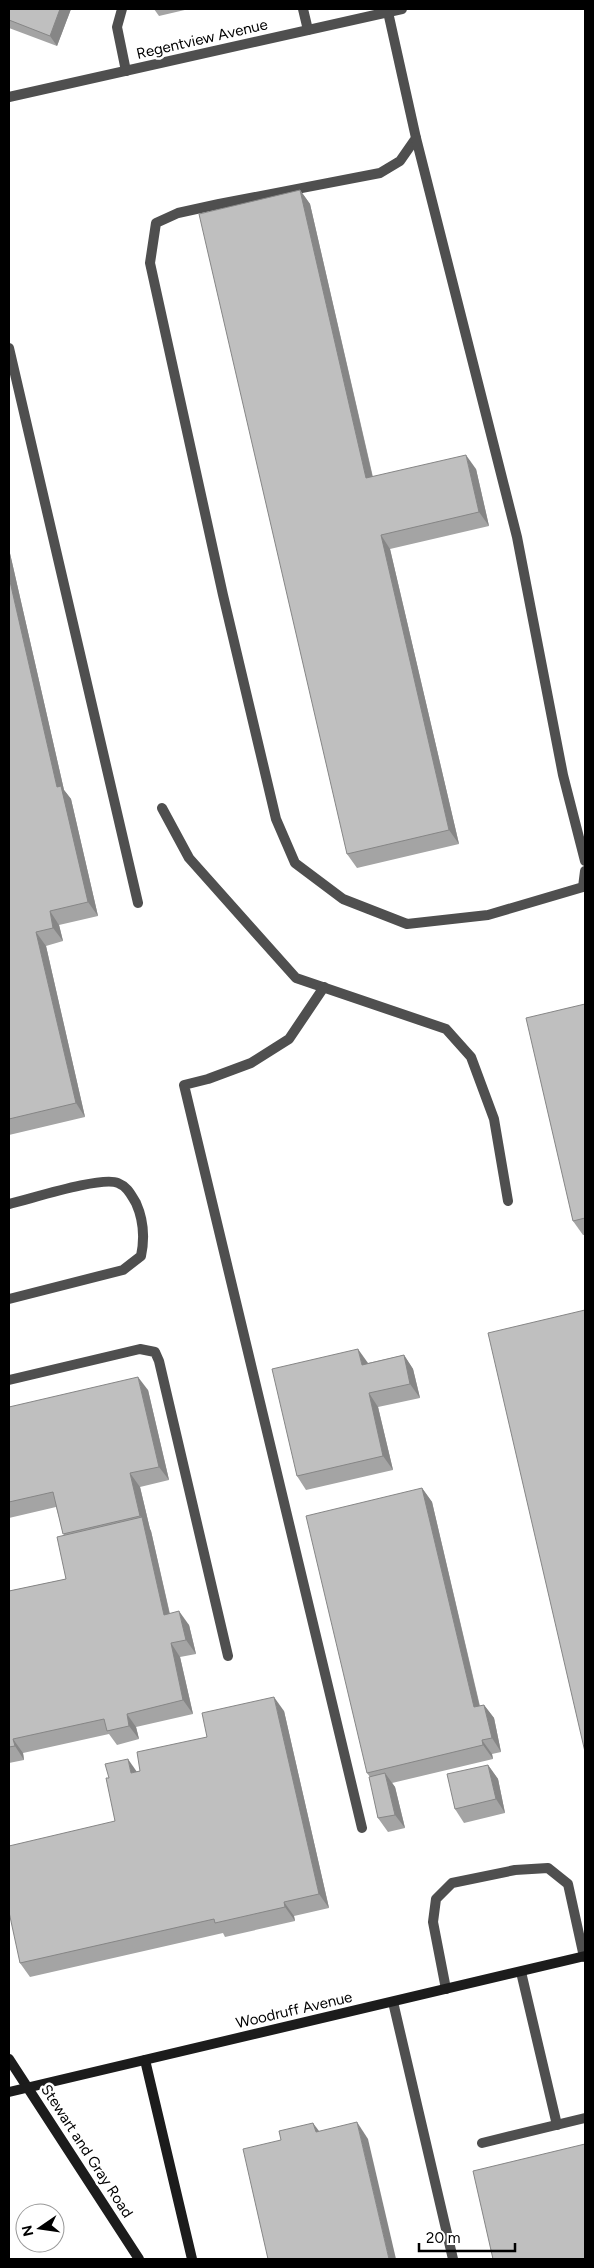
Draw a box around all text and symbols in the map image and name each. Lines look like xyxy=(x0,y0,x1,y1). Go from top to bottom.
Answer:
street label: Regentview Avenue xyxy=(135,15,269,63)
street label: Woodruff Avenue xyxy=(234,1988,354,2032)
street label: Stewart and Gray Road xyxy=(37,2081,137,2221)
north arrow xyxy=(15,2203,65,2253)
scale bar xyxy=(419,2220,515,2252)
text: N xyxy=(18,2224,37,2238)
text: 20 m xyxy=(426,2229,460,2247)

